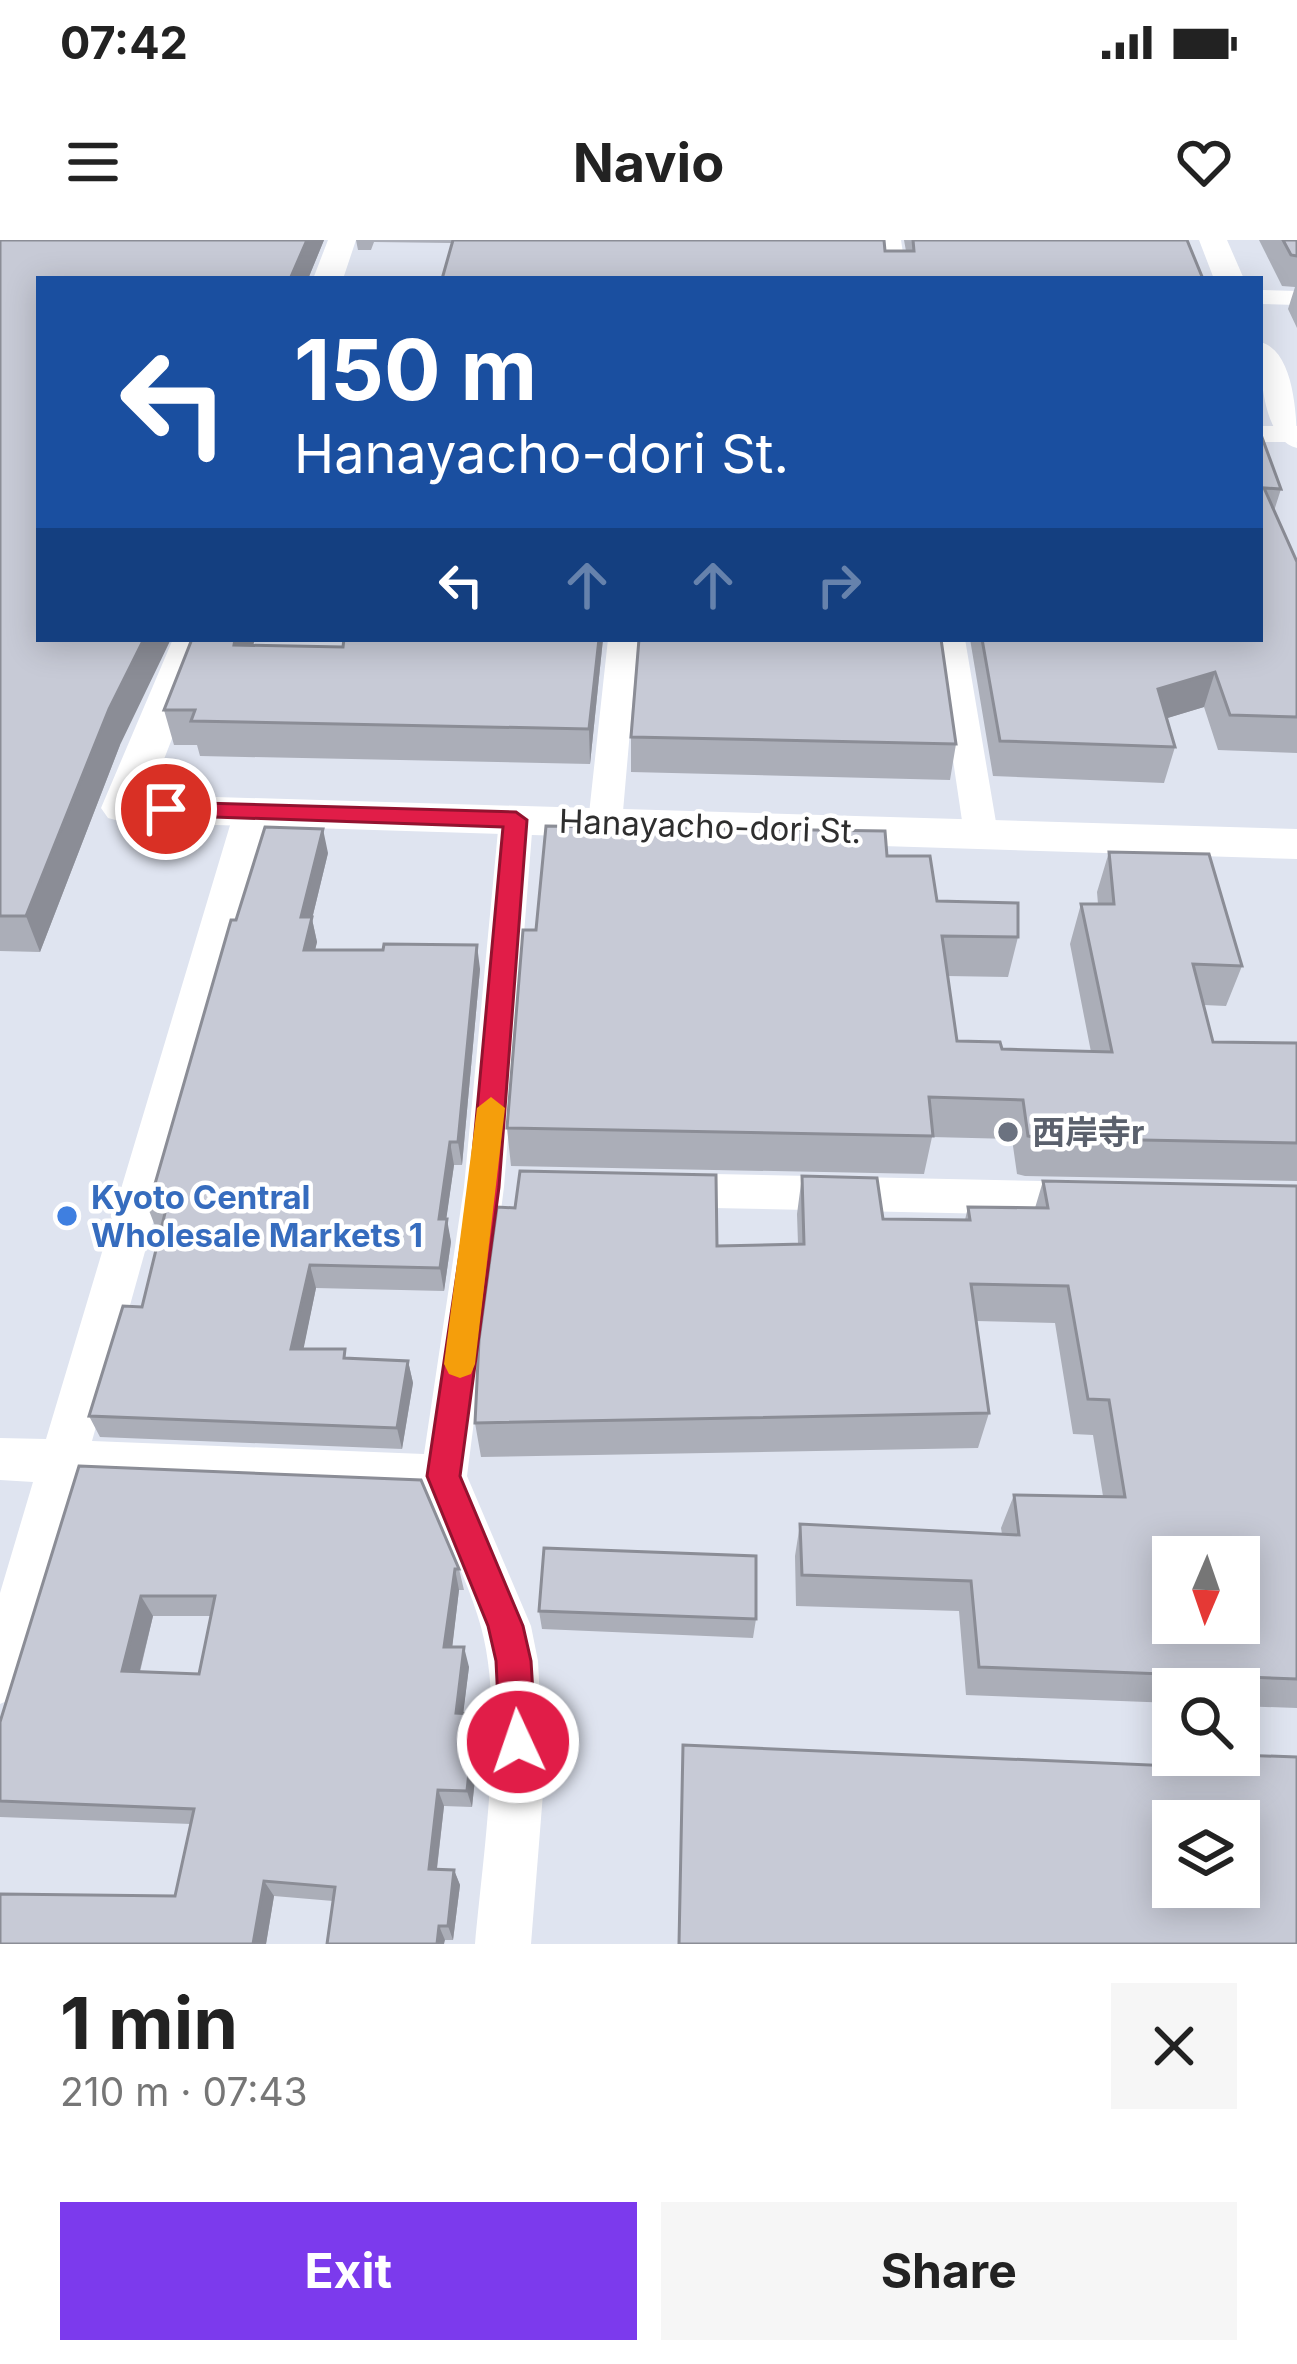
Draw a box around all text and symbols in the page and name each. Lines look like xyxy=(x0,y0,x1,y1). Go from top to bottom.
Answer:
text: 07:42 xyxy=(60,15,188,70)
icon: menu xyxy=(60,129,126,195)
icon: heart xyxy=(1171,129,1237,195)
text: Navio xyxy=(573,130,724,195)
text: 150 m xyxy=(294,319,537,420)
icon: left xyxy=(96,324,252,480)
text: Hanayacho-dori St. xyxy=(294,421,789,486)
icon: left xyxy=(428,552,494,618)
icon: ahead xyxy=(554,552,620,618)
icon: ahead xyxy=(680,552,746,618)
icon: right xyxy=(806,552,872,618)
pin xyxy=(115,758,217,860)
icon: arrive xyxy=(133,776,199,842)
street label: Hanayacho-dori St. xyxy=(558,801,862,851)
place label: 西岸寺r xyxy=(1032,1112,1144,1152)
marker: 西岸寺r xyxy=(995,1119,1021,1145)
place label: Kyoto Central Wholesale Markets 1 xyxy=(91,1177,423,1255)
marker: Kyoto Central Wholesale Markets 1 xyxy=(54,1203,80,1229)
north arrow xyxy=(1152,1536,1260,1644)
map controls xyxy=(1152,1536,1260,1908)
button: search xyxy=(1152,1668,1260,1776)
position arrow xyxy=(455,1679,581,1805)
button: layers xyxy=(1152,1800,1260,1908)
text: 1 min xyxy=(60,1979,238,2066)
button: close xyxy=(1111,1983,1237,2109)
text: 210 m · 07:43 xyxy=(60,2068,308,2115)
button: Exit xyxy=(60,2202,637,2340)
button: Share xyxy=(661,2202,1237,2340)

